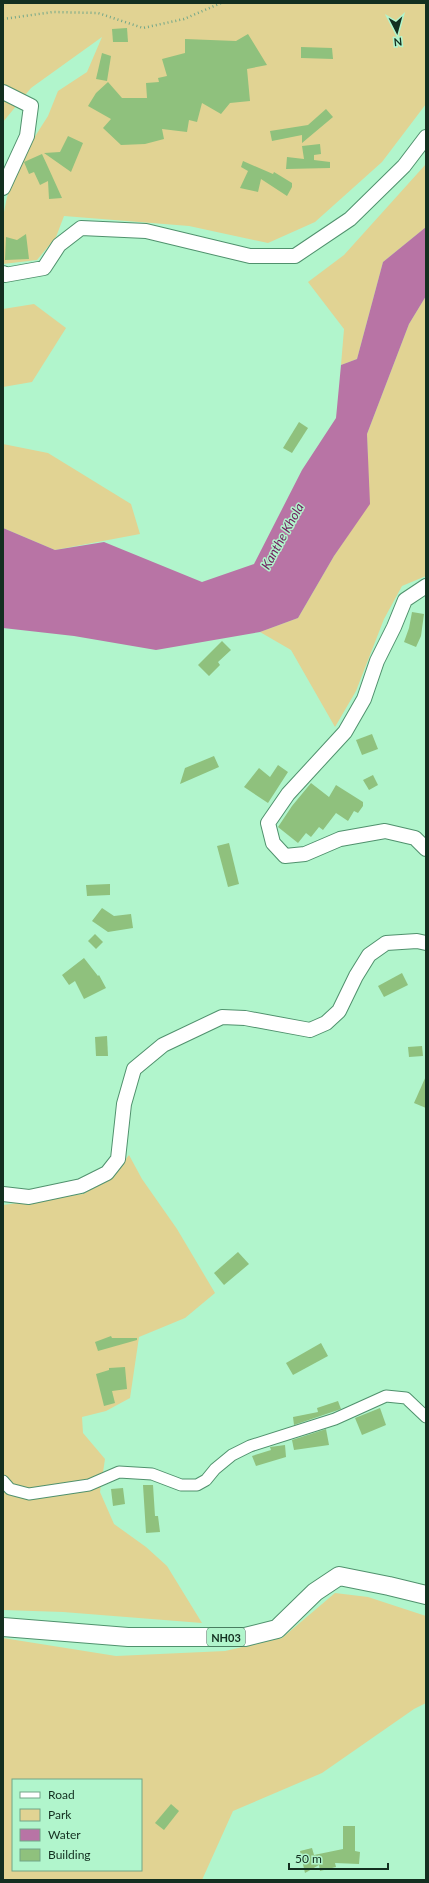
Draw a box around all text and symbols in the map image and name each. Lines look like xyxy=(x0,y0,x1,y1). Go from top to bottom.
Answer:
north arrow xyxy=(377,12,417,52)
text: N xyxy=(393,36,403,49)
water label: Kanthe Khola xyxy=(257,500,307,572)
road number: NH03 xyxy=(207,1628,245,1646)
legend xyxy=(12,1779,142,1871)
text: Road xyxy=(48,1787,75,1802)
text: Park xyxy=(48,1807,72,1822)
text: Water xyxy=(48,1827,81,1842)
scale bar xyxy=(289,1845,388,1871)
text: Building xyxy=(48,1847,91,1862)
text: 50 m xyxy=(295,1851,322,1866)

